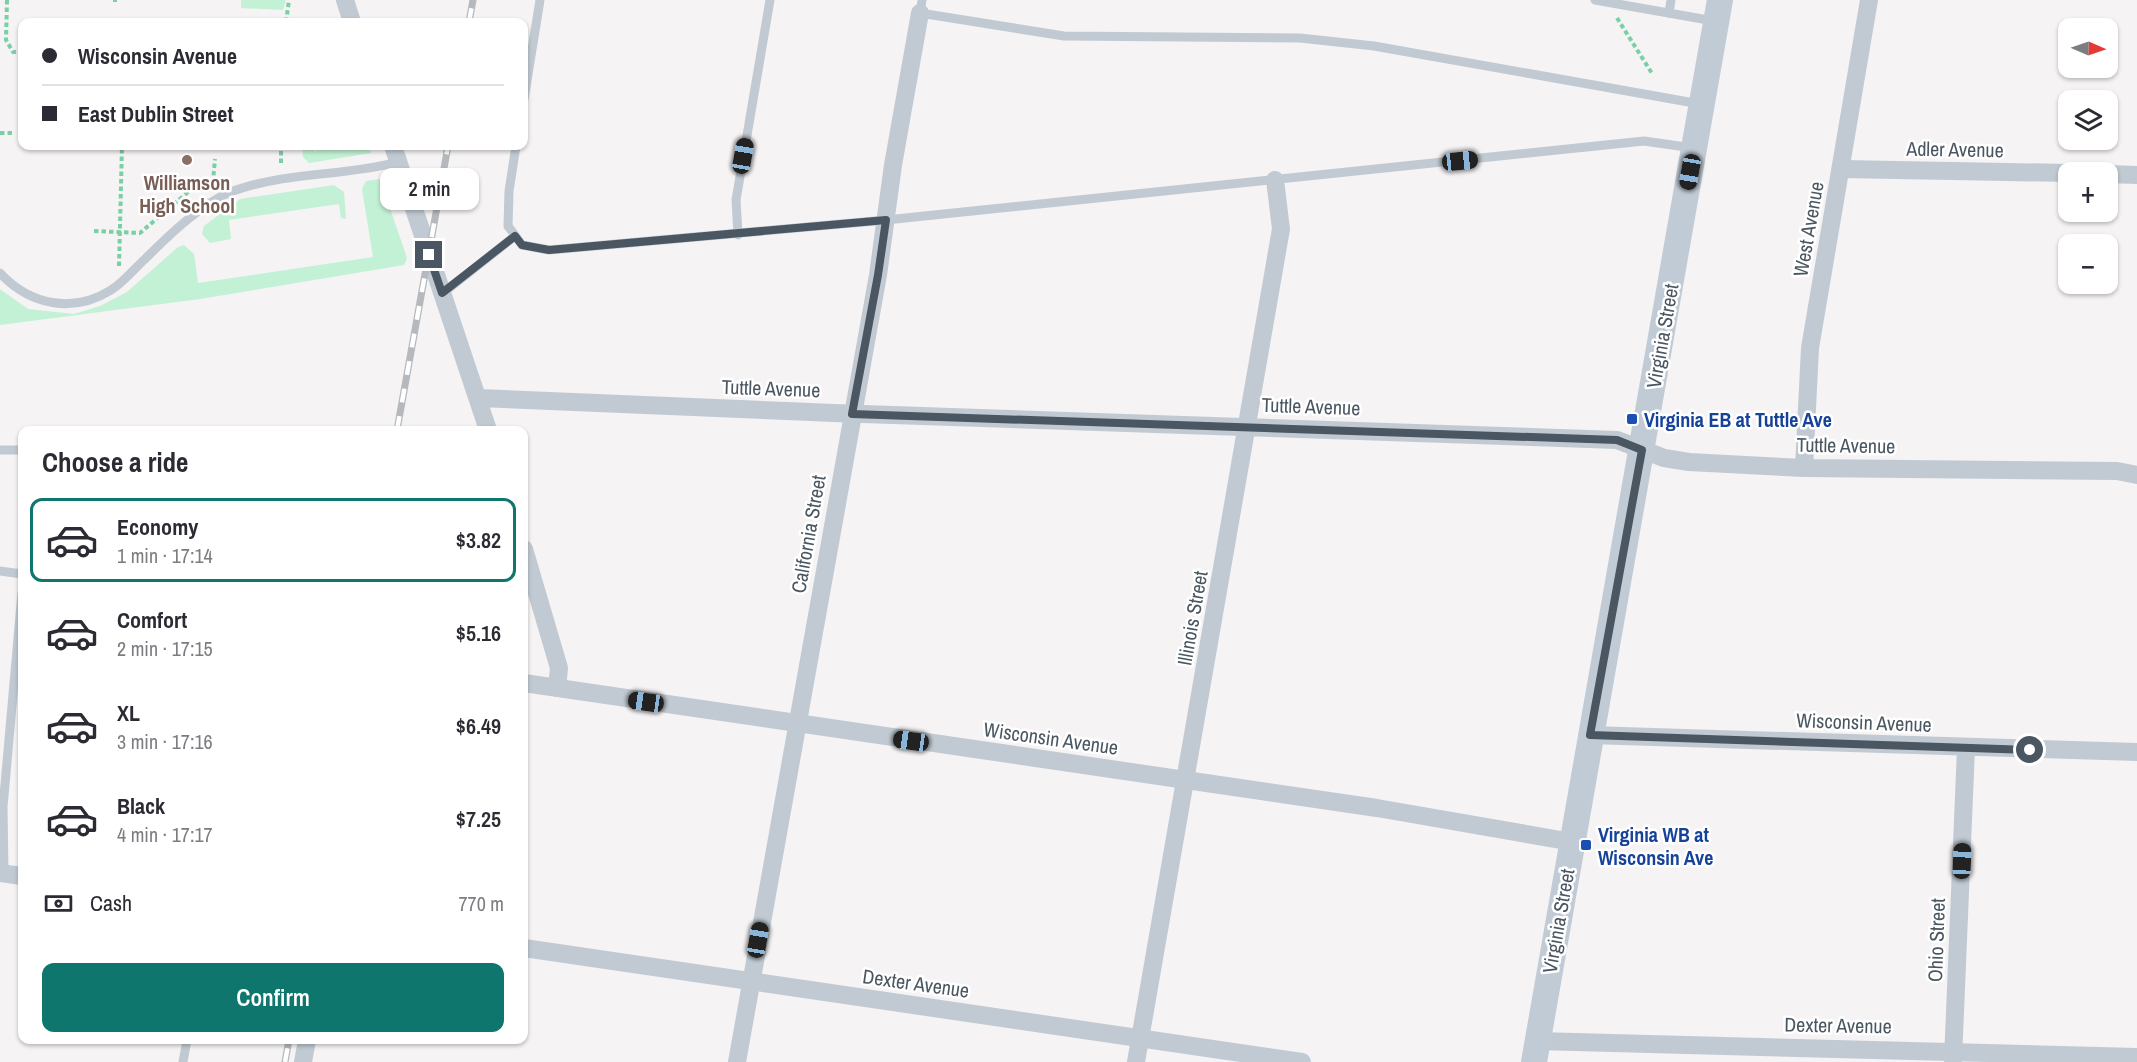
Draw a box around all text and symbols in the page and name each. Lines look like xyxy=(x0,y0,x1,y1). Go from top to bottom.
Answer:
north arrow xyxy=(2058,18,2118,78)
map controls xyxy=(2058,18,2118,294)
text: Wisconsin Avenue xyxy=(78,41,237,71)
button: layers xyxy=(2058,90,2118,150)
text: East Dublin Street xyxy=(78,99,233,129)
street label: Adler Avenue xyxy=(1905,135,2004,163)
car xyxy=(731,137,755,175)
car xyxy=(1441,150,1479,172)
marker: Williamson High School xyxy=(180,153,194,167)
car xyxy=(1678,153,1702,191)
button: + xyxy=(2058,162,2118,222)
callout: 2 min xyxy=(380,168,478,210)
place label: Williamson High School xyxy=(139,169,235,219)
text: 2 min xyxy=(408,175,451,202)
street label: West Avenue xyxy=(1786,179,1830,279)
button: − xyxy=(2058,234,2118,294)
route end xyxy=(415,241,442,268)
street label: Virginia Street xyxy=(1640,281,1685,390)
street label: Tuttle Avenue xyxy=(721,373,821,403)
street label: Tuttle Avenue xyxy=(1261,391,1361,421)
place label: Virginia EB at Tuttle Ave xyxy=(1644,406,1832,433)
marker: Virginia EB at Tuttle Ave xyxy=(1625,412,1639,426)
street label: Tuttle Avenue xyxy=(1796,431,1896,459)
text: Choose a ride xyxy=(42,444,188,480)
street label: California Street xyxy=(784,472,832,595)
text: Economy xyxy=(117,512,198,542)
icon: car xyxy=(45,513,99,567)
text: $3.82 xyxy=(456,525,501,555)
text: 1 min · 17:14 xyxy=(117,542,213,569)
street label: Illinois Street xyxy=(1170,568,1214,667)
text: Comfort xyxy=(117,605,187,635)
icon: car xyxy=(45,606,99,660)
text: $5.16 xyxy=(456,618,501,648)
text: 2 min · 17:15 xyxy=(117,635,213,662)
car xyxy=(627,691,665,713)
text: XL xyxy=(117,698,140,728)
icon: car xyxy=(45,699,99,753)
street label: Wisconsin Avenue xyxy=(1796,706,1932,738)
text: $6.49 xyxy=(456,711,501,741)
street label: Wisconsin Avenue xyxy=(982,715,1120,761)
text: 3 min · 17:16 xyxy=(117,728,213,755)
car xyxy=(892,730,930,752)
route start xyxy=(2016,736,2043,763)
text: Black xyxy=(117,791,165,821)
icon: car xyxy=(45,792,99,846)
text: $7.25 xyxy=(456,804,501,834)
text: 4 min · 17:17 xyxy=(117,821,213,848)
place label: Virginia WB at Wisconsin Ave xyxy=(1598,821,1713,871)
marker: Virginia WB at Wisconsin Ave xyxy=(1579,838,1593,852)
car xyxy=(1952,843,1972,879)
street label: Virginia Street xyxy=(1536,866,1581,975)
icon: cash xyxy=(42,887,75,920)
text: Cash xyxy=(90,888,132,918)
text: 770 m xyxy=(458,890,504,917)
street label: Ohio Street xyxy=(1921,897,1951,982)
car xyxy=(746,921,770,959)
street label: Dexter Avenue xyxy=(861,962,971,1004)
button: Confirm xyxy=(42,963,504,1032)
street label: Dexter Avenue xyxy=(1784,1011,1892,1039)

